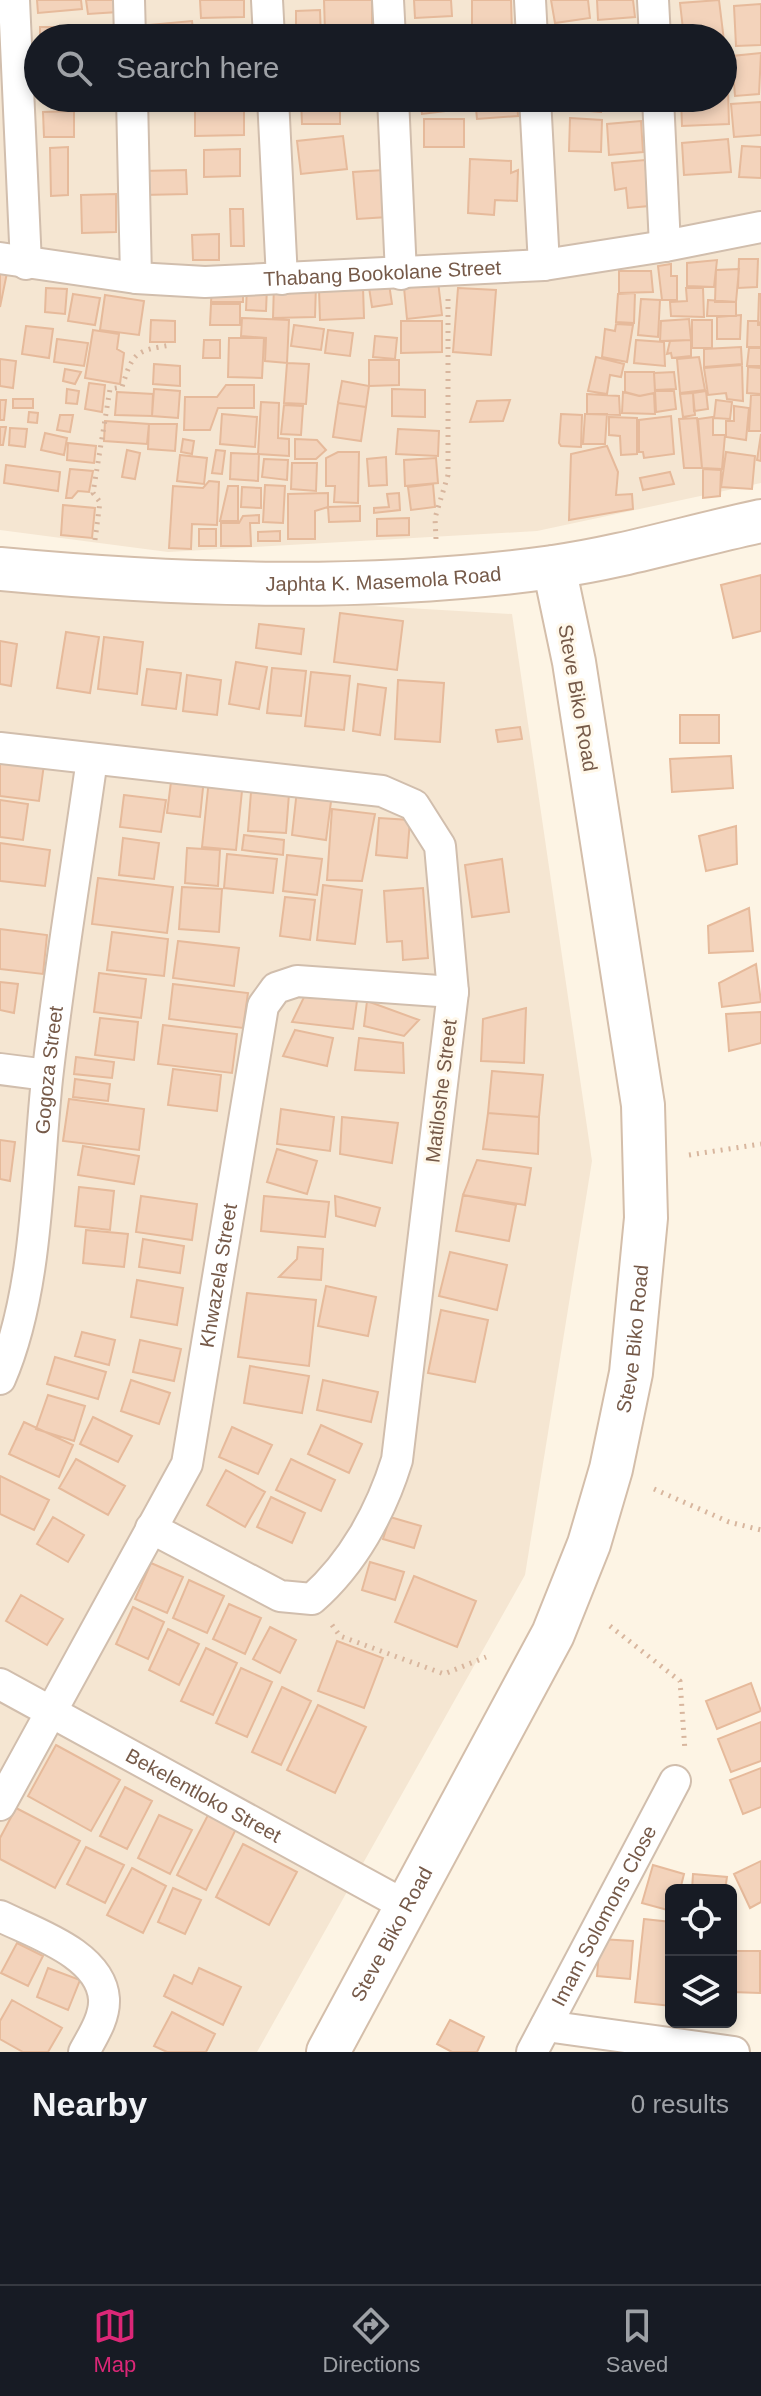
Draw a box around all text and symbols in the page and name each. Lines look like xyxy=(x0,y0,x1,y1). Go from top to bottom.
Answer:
search box xyxy=(24,24,737,112)
icon: search xyxy=(52,46,96,90)
text: Search here xyxy=(116,51,279,84)
street label: Thabang Bookolane Street xyxy=(263,256,502,290)
street label: Japhta K. Masemola Road xyxy=(266,562,502,595)
street label: Steve Biko Road xyxy=(554,623,602,773)
street label: Gogoza Street xyxy=(31,1004,67,1135)
street label: Matiloshe Street xyxy=(421,1018,461,1164)
street label: Khwazela Street xyxy=(196,1201,241,1349)
street label: Steve Biko Road xyxy=(612,1264,652,1415)
street label: Bekelentloko Street xyxy=(122,1744,285,1847)
street label: Imam Solomons Close xyxy=(547,1822,661,2010)
street label: Steve Biko Road xyxy=(347,1863,437,2005)
map controls xyxy=(665,1884,737,2028)
button: locate xyxy=(665,1884,737,1956)
button: layers xyxy=(665,1956,737,2028)
text: Nearby xyxy=(32,2085,147,2123)
text: 0 results xyxy=(631,2089,729,2119)
tab: Map xyxy=(93,2304,137,2378)
tab: Directions xyxy=(322,2304,420,2378)
tab: Saved xyxy=(606,2304,668,2378)

